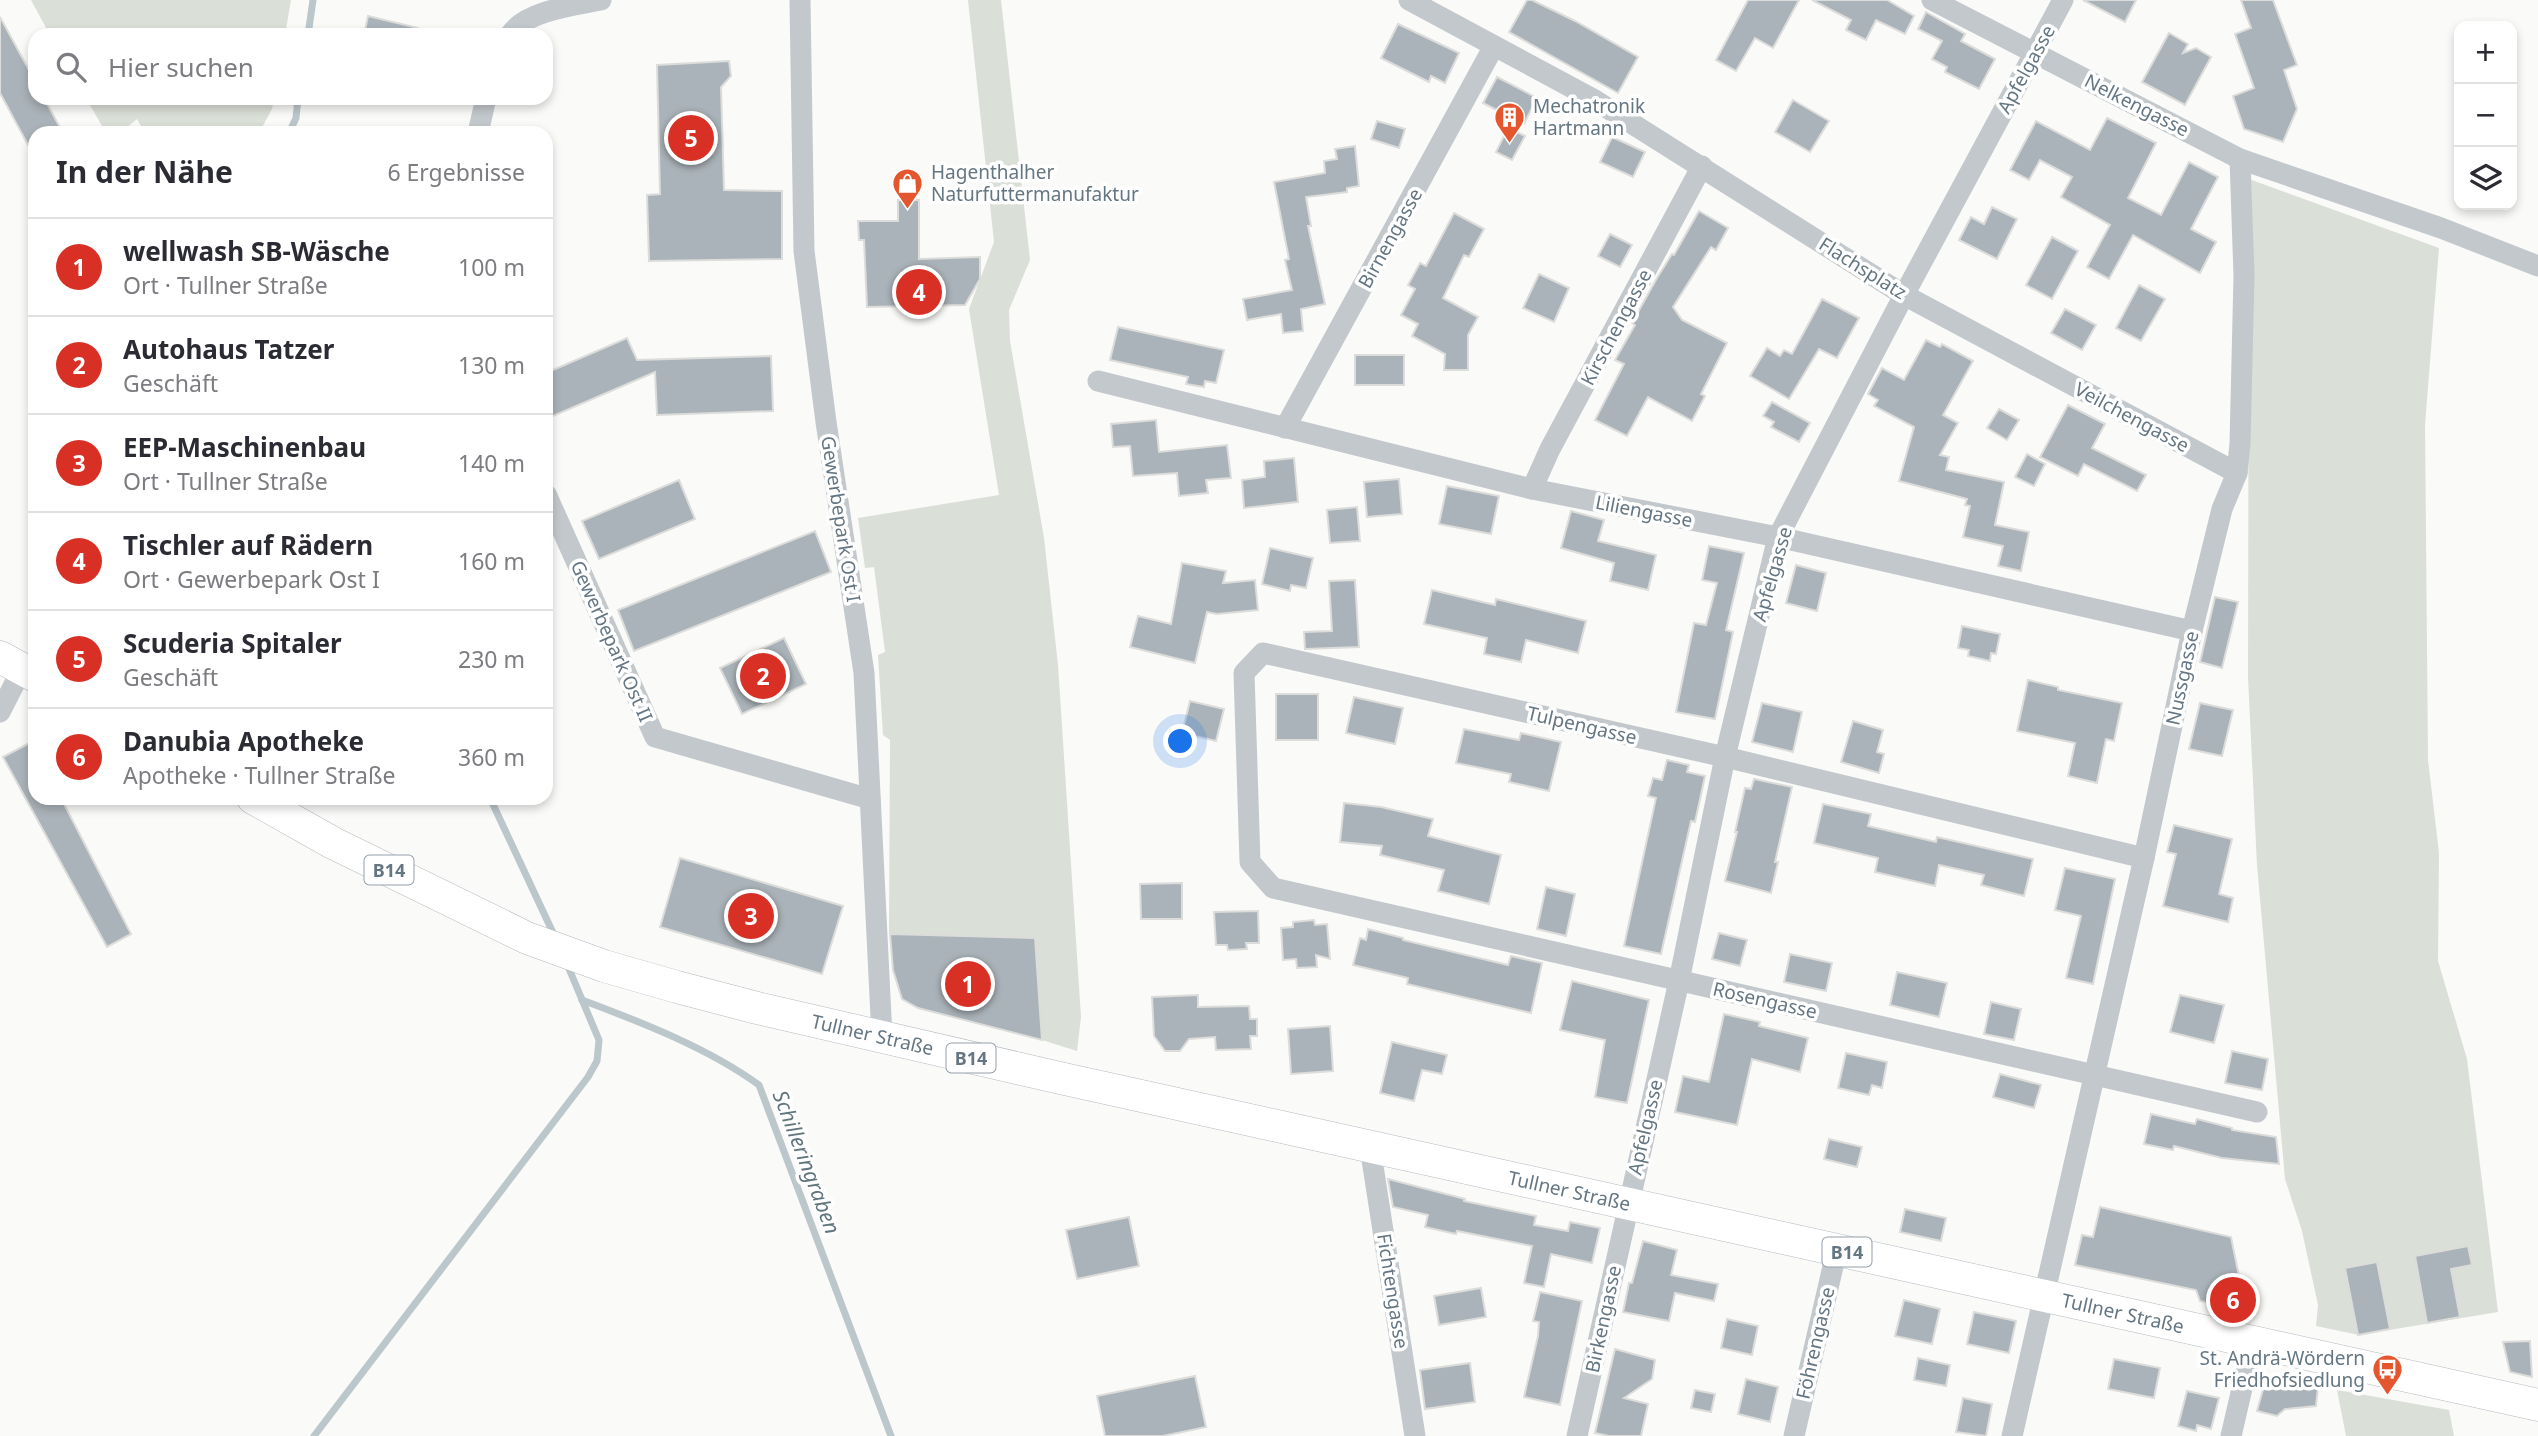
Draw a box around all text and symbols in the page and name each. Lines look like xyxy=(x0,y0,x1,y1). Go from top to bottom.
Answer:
street label: Apfelgasse xyxy=(1991,20,2061,118)
map controls xyxy=(2454,21,2517,210)
button: + xyxy=(2454,21,2517,84)
search box xyxy=(28,28,553,105)
icon: search xyxy=(52,48,90,86)
text: Hier suchen xyxy=(108,49,254,85)
street label: Nelkengasse xyxy=(2080,68,2194,142)
button: − xyxy=(2454,84,2517,147)
place label: Mechatronik Hartmann xyxy=(1533,93,1645,141)
building icon: Mechatronik Hartmann xyxy=(1493,100,1527,144)
pin: 5 xyxy=(668,112,714,164)
button: layers xyxy=(2454,147,2517,210)
text: In der Nähe xyxy=(56,151,233,192)
text: 6 Ergebnisse xyxy=(387,156,525,188)
place label: Hagenthalher Naturfuttermanufaktur xyxy=(931,159,1139,207)
shop icon: Hagenthalher Naturfuttermanufaktur xyxy=(891,166,925,210)
street label: Birnengasse xyxy=(1352,183,1428,293)
street label: Flachsplatz xyxy=(1814,231,1912,305)
text: wellwash SB-Wäsche xyxy=(123,233,390,269)
text: 1 xyxy=(72,251,86,283)
text: 100 m xyxy=(458,251,525,283)
street label: Kirschengasse xyxy=(1574,264,1658,390)
pin: 4 xyxy=(896,266,942,318)
text: Ort · Tullner Straße xyxy=(123,269,328,301)
text: Autohaus Tatzer xyxy=(123,331,334,367)
text: 2 xyxy=(72,349,86,381)
text: 130 m xyxy=(458,349,525,381)
text: Geschäft xyxy=(123,367,218,399)
street label: Veilchengasse xyxy=(2070,376,2194,458)
text: EEP-Maschinenbau xyxy=(123,429,366,465)
street label: Gewerbepark Ost I xyxy=(815,434,867,604)
text: 3 xyxy=(72,447,86,479)
text: 140 m xyxy=(458,447,525,479)
text: Ort · Tullner Straße xyxy=(123,465,328,497)
street label: Liliengasse xyxy=(1593,489,1695,533)
street label: Apfelgasse xyxy=(1746,524,1798,624)
text: Tischler auf Rädern xyxy=(123,527,373,563)
text: 4 xyxy=(72,545,86,577)
text: 160 m xyxy=(458,545,525,577)
street label: Gewerbepark Ost II xyxy=(565,556,659,726)
text: Ort · Gewerbepark Ost I xyxy=(123,563,380,595)
text: Scuderia Spitaler xyxy=(123,625,342,661)
street label: Nussgasse xyxy=(2159,629,2205,727)
text: 5 xyxy=(72,643,86,675)
text: 230 m xyxy=(458,643,525,675)
pin: 2 xyxy=(740,650,786,702)
text: Geschäft xyxy=(123,661,218,693)
street label: Tulpengasse xyxy=(1525,700,1639,750)
text: Danubia Apotheke xyxy=(123,723,364,759)
your location xyxy=(1163,724,1197,758)
text: 6 xyxy=(72,741,86,773)
text: 360 m xyxy=(458,741,525,773)
text: Apotheke · Tullner Straße xyxy=(123,759,395,791)
road number: B14 xyxy=(364,856,414,884)
pin: 3 xyxy=(728,890,774,942)
pin: 1 xyxy=(945,958,991,1010)
street label: Rosengasse xyxy=(1710,975,1820,1025)
street label: Tullner Straße xyxy=(809,1008,936,1061)
road number: B14 xyxy=(946,1044,996,1072)
street label: Apfelgasse xyxy=(1621,1077,1669,1177)
water label: Schilleringraben xyxy=(767,1086,847,1238)
street label: Tullner Straße xyxy=(1506,1165,1633,1217)
street label: Fichtengasse xyxy=(1371,1232,1415,1350)
road number: B14 xyxy=(1822,1238,1871,1266)
street label: Birkengasse xyxy=(1579,1263,1627,1375)
pin: 6 xyxy=(2210,1274,2256,1326)
street label: Föhrengasse xyxy=(1789,1284,1841,1402)
street label: Tullner Straße xyxy=(2059,1287,2187,1339)
place label: St. Andrä-Wördern Friedhofsiedlung xyxy=(2200,1345,2365,1393)
bus stop icon: St. Andrä-Wördern Friedhofsiedlung xyxy=(2371,1352,2405,1396)

